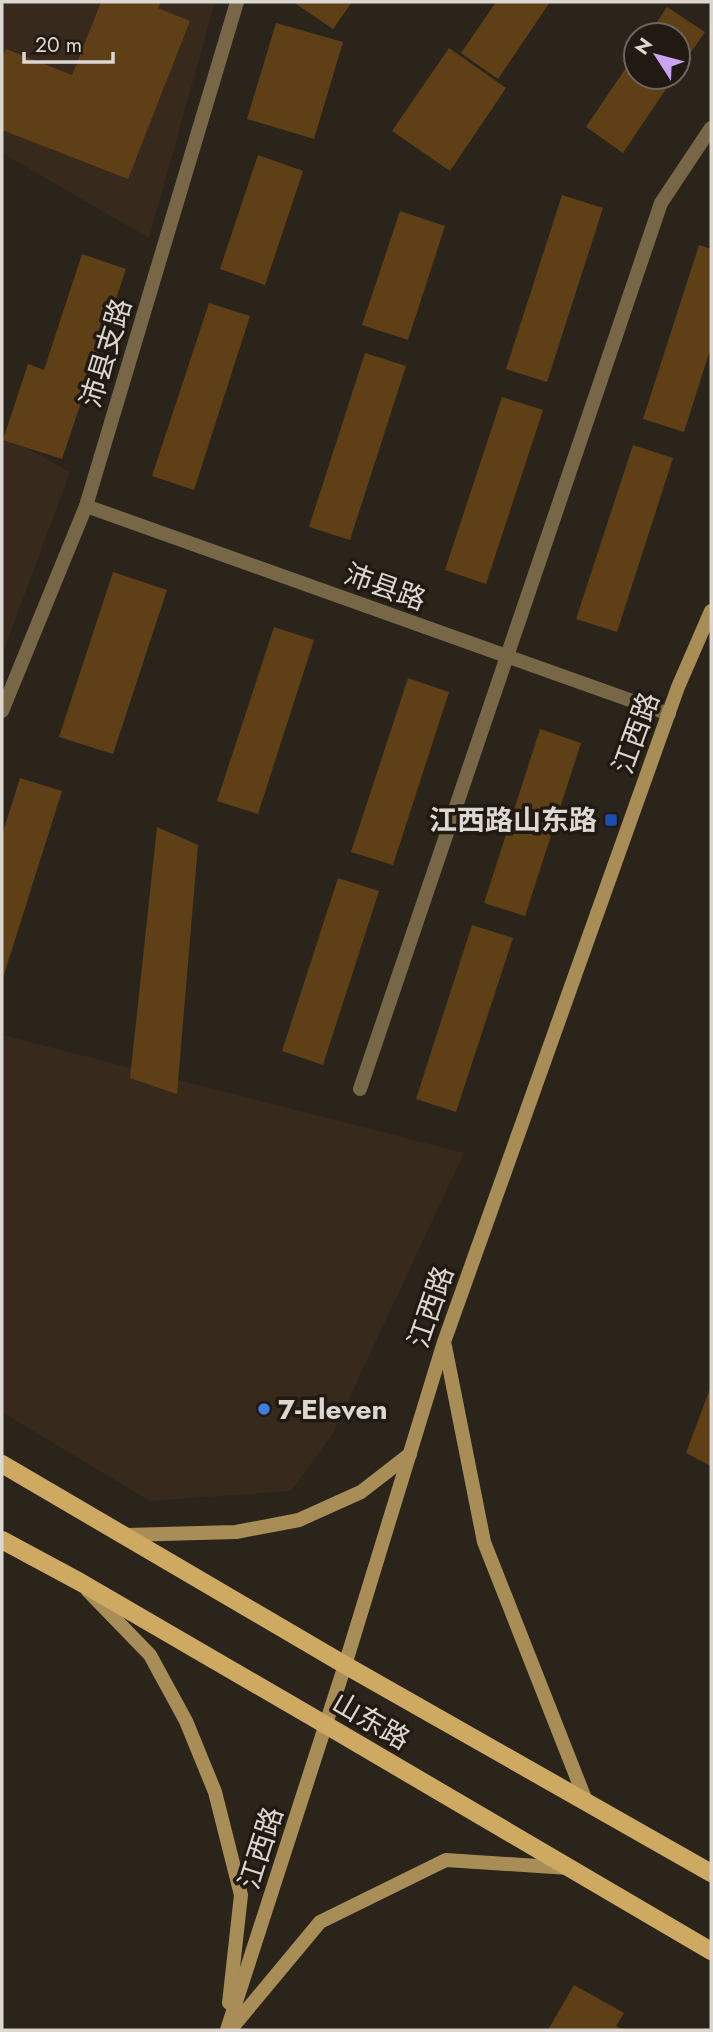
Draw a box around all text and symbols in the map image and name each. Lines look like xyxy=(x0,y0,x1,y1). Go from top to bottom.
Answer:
scale bar xyxy=(24,21,114,65)
north arrow xyxy=(622,21,692,91)
text: 20 m xyxy=(35,30,82,60)
text: N xyxy=(628,32,659,60)
street label: 沛县支路 xyxy=(70,293,142,413)
street label: 沛县路 xyxy=(339,553,431,621)
street label: 江西路 xyxy=(602,687,670,779)
place label: 江西路山东路 xyxy=(429,800,597,841)
marker: 江西路山东路 xyxy=(603,812,619,828)
street label: 江西路 xyxy=(398,1261,464,1353)
place label: 7-Eleven xyxy=(278,1389,388,1430)
marker: 7-Eleven xyxy=(256,1401,272,1417)
street label: 山东路 xyxy=(324,1682,418,1760)
street label: 江西路 xyxy=(229,1802,293,1894)

